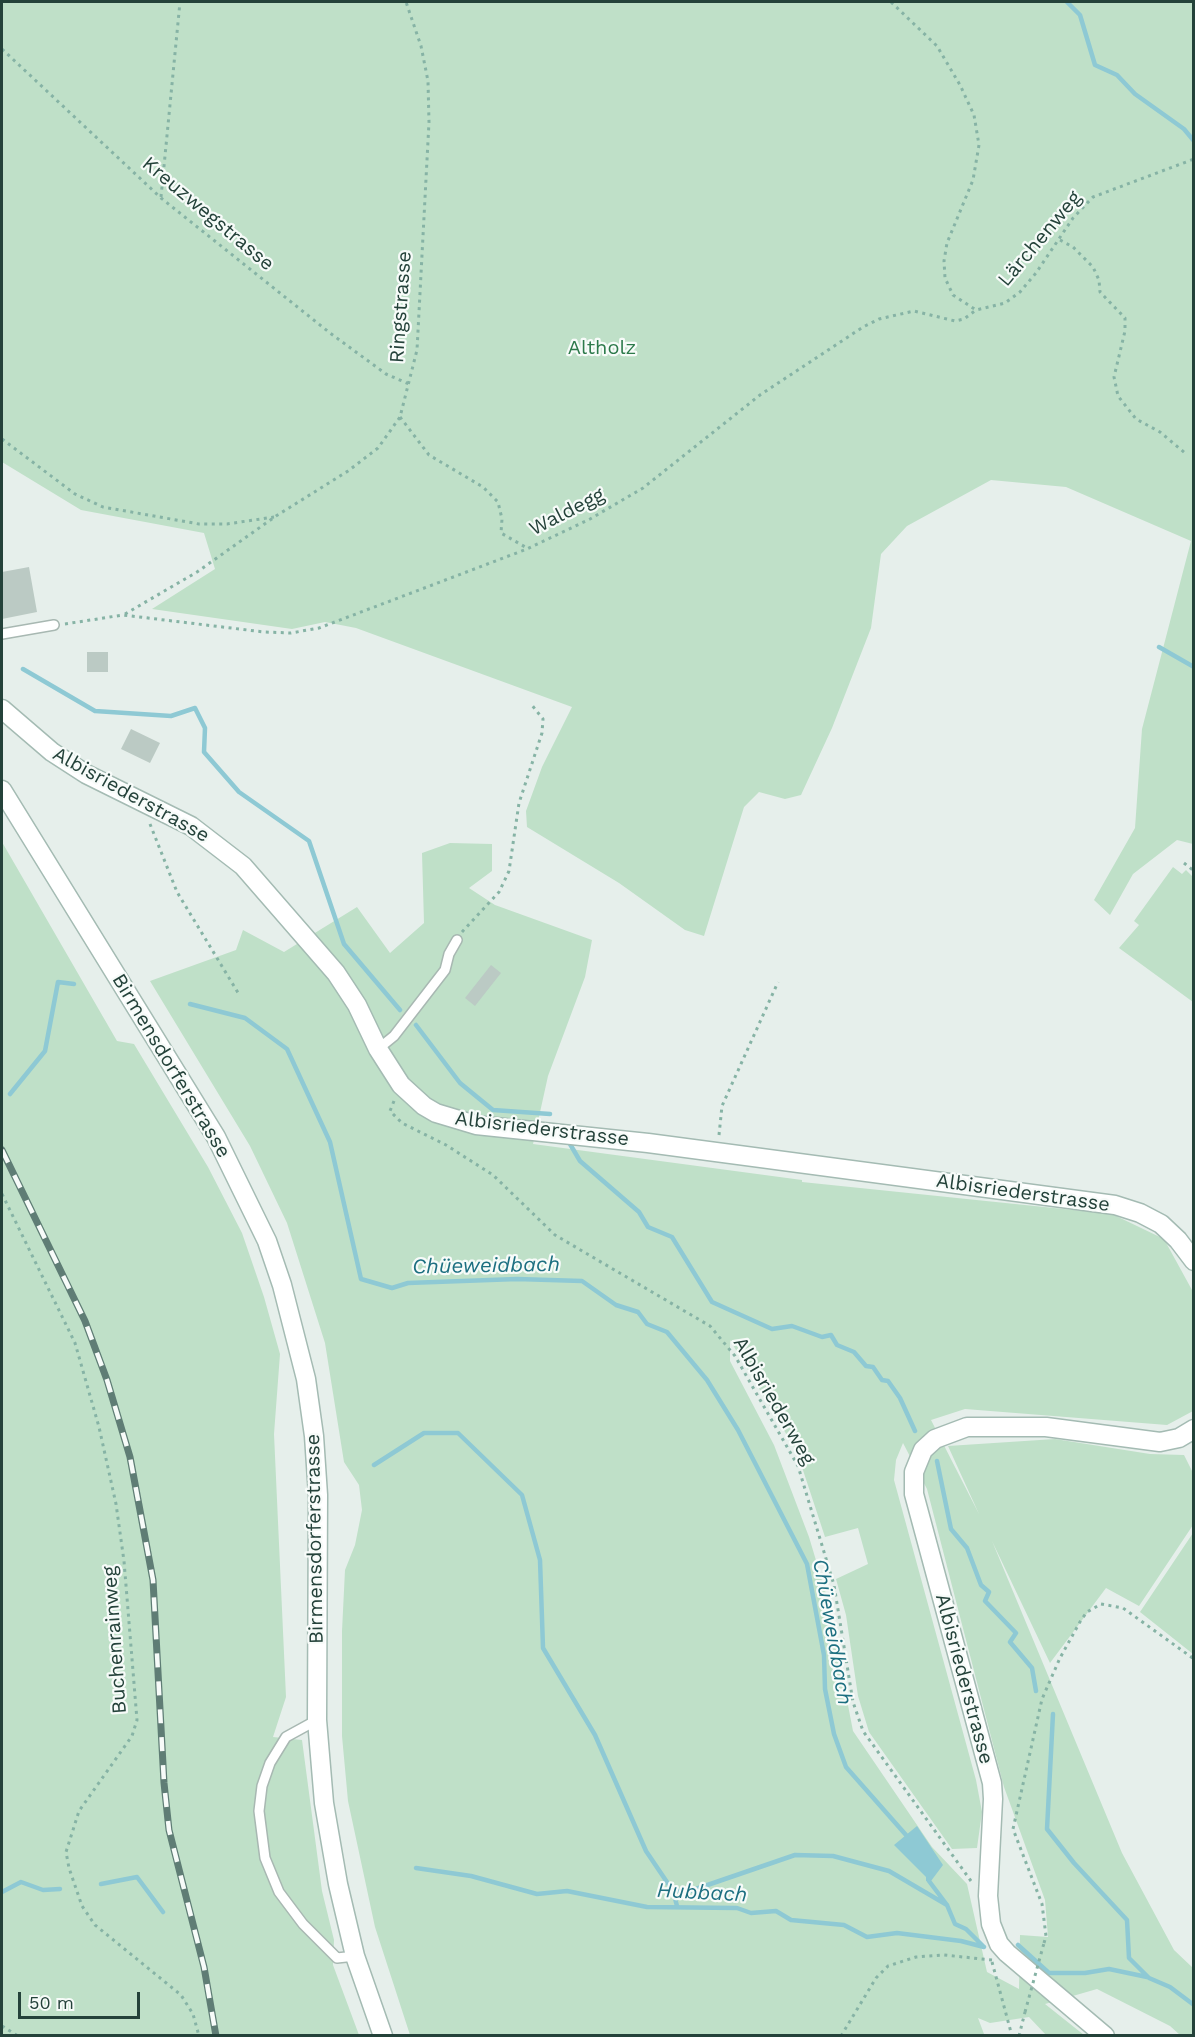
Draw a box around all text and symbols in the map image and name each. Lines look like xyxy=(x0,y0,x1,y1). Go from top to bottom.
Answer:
street label: Kreuzwegstrasse xyxy=(137,152,279,276)
street label: Lärchenweg xyxy=(993,186,1087,292)
street label: Ringstrasse xyxy=(385,250,417,364)
park label: Altholz xyxy=(568,336,636,360)
street label: Waldegg xyxy=(525,483,609,541)
street label: Albisriederstrasse xyxy=(49,742,213,848)
street label: Birmensdorferstrasse xyxy=(107,970,235,1162)
street label: Albisriederstrasse xyxy=(454,1106,630,1152)
street label: Albisriederstrasse xyxy=(935,1169,1111,1217)
water label: Chüeweidbach xyxy=(412,1252,560,1280)
street label: Albisriederweg xyxy=(728,1333,820,1469)
street label: Birmensdorferstrasse xyxy=(301,1434,329,1644)
water label: Chüeweidbach xyxy=(807,1557,857,1707)
street label: Buchenrainweg xyxy=(98,1565,132,1715)
street label: Albisriederstrasse xyxy=(930,1591,998,1767)
water label: Hubbach xyxy=(656,1878,748,1908)
scale bar xyxy=(21,1980,142,2018)
text: 50 m xyxy=(29,1992,74,2013)

